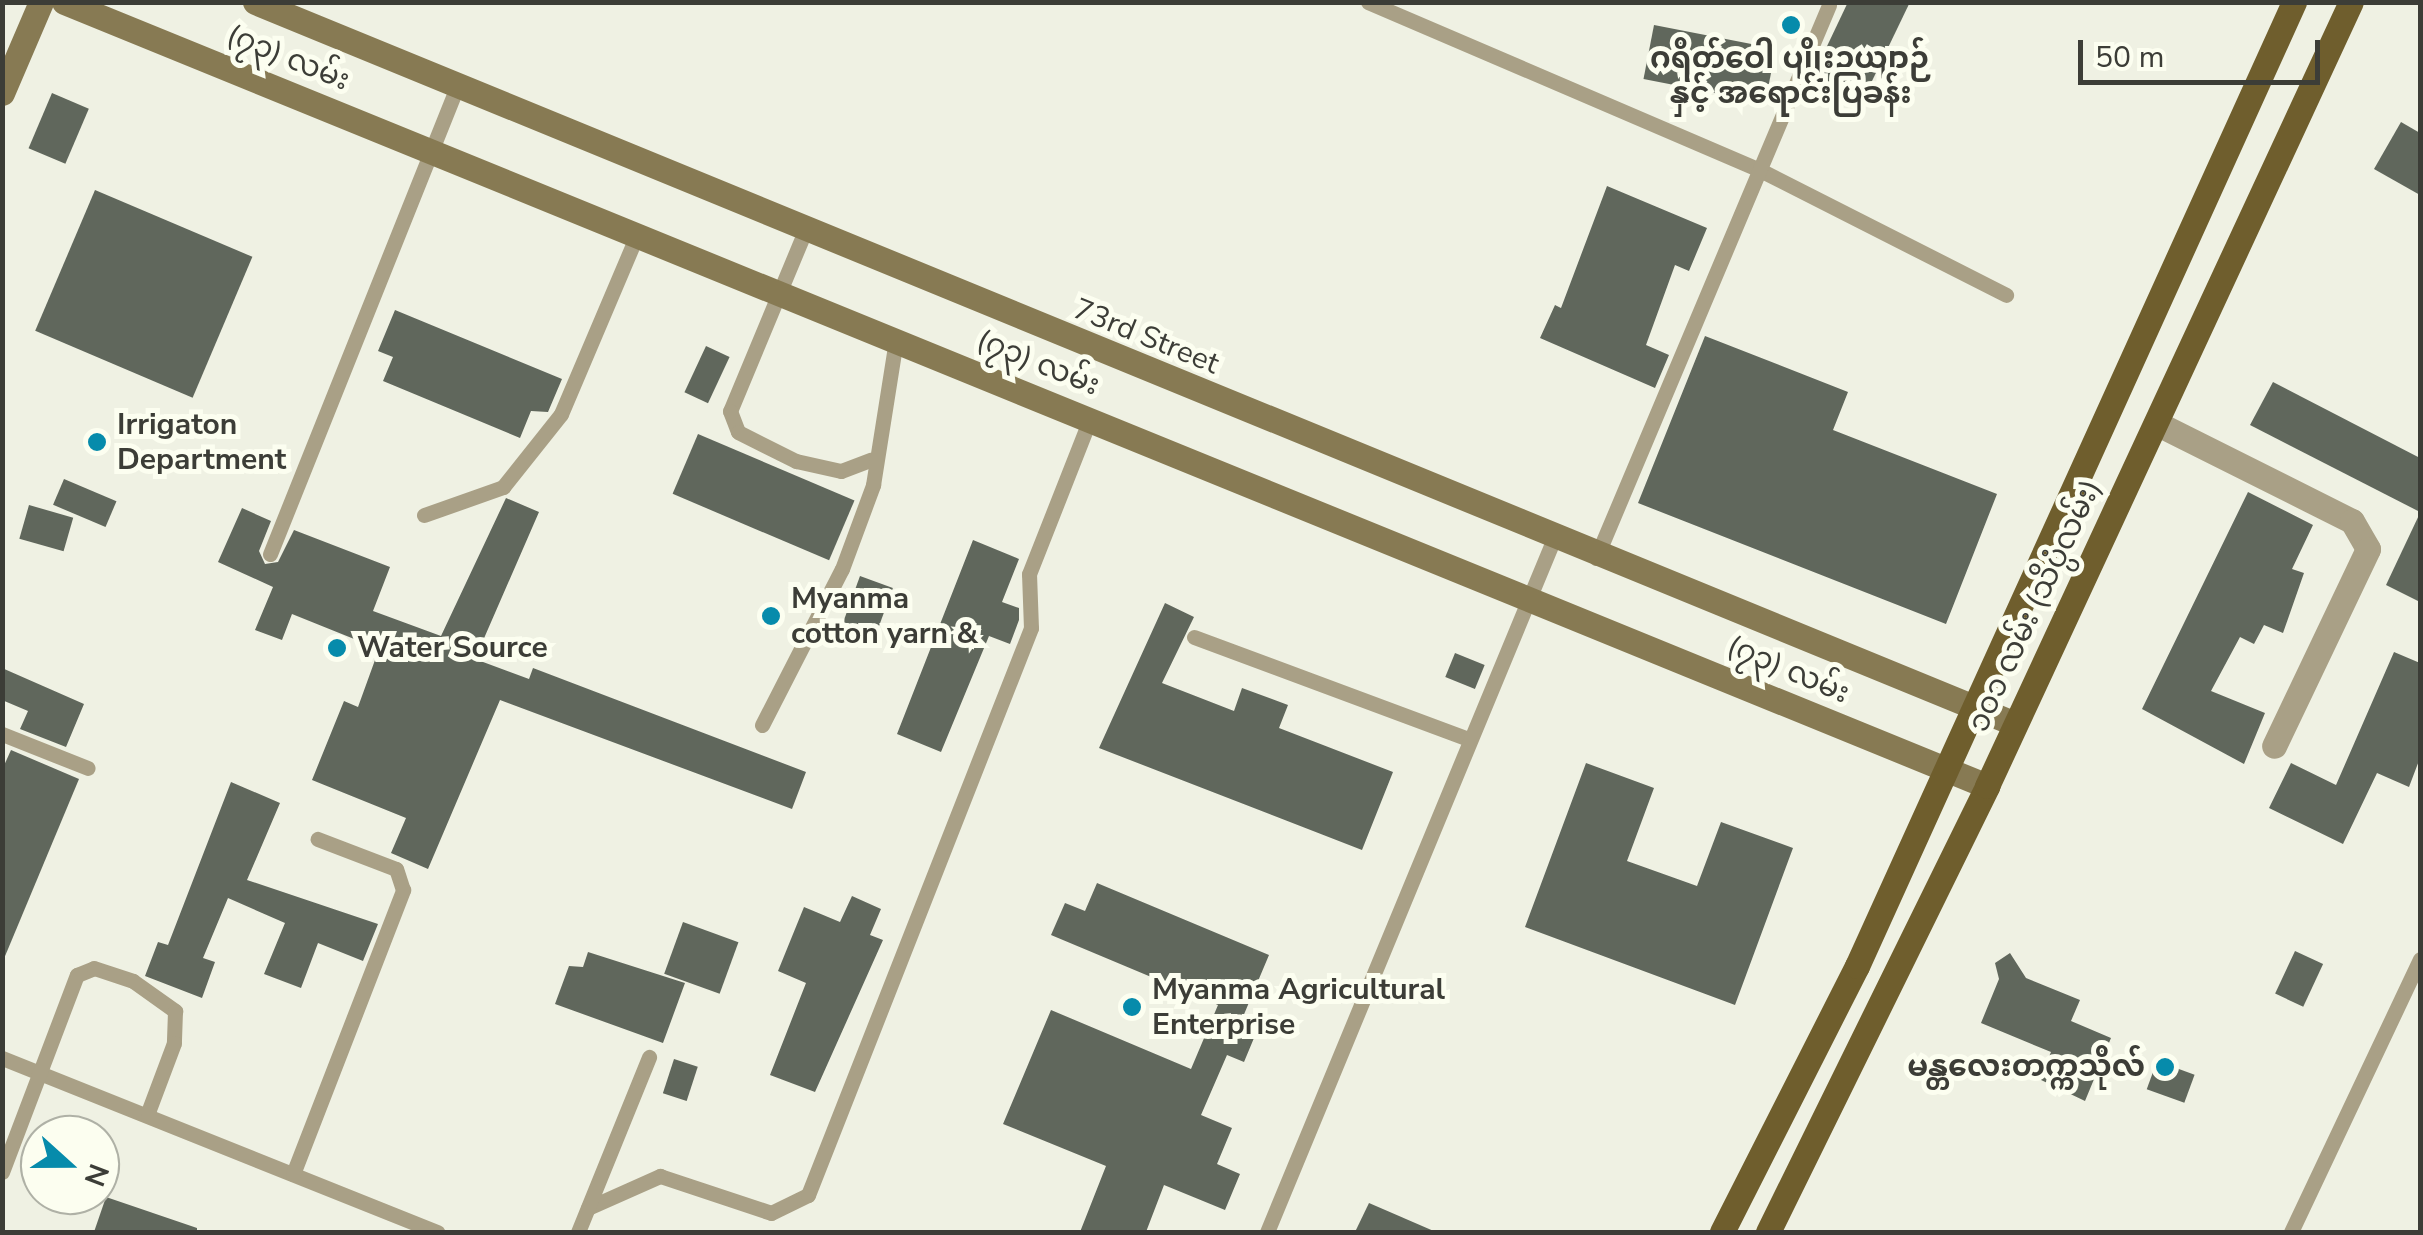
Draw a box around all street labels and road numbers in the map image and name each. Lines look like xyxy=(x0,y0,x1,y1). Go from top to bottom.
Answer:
street label: (၇၃) လမ်း xyxy=(221,17,355,99)
street label: 73rd Street xyxy=(1068,292,1224,382)
street label: (၇၃) လမ်း xyxy=(971,322,1105,404)
street label: ၁၀၁ လမ်း (သိပ္ပံလမ်း) xyxy=(1961,474,2109,738)
street label: (၇၃) လမ်း xyxy=(1722,628,1854,712)

